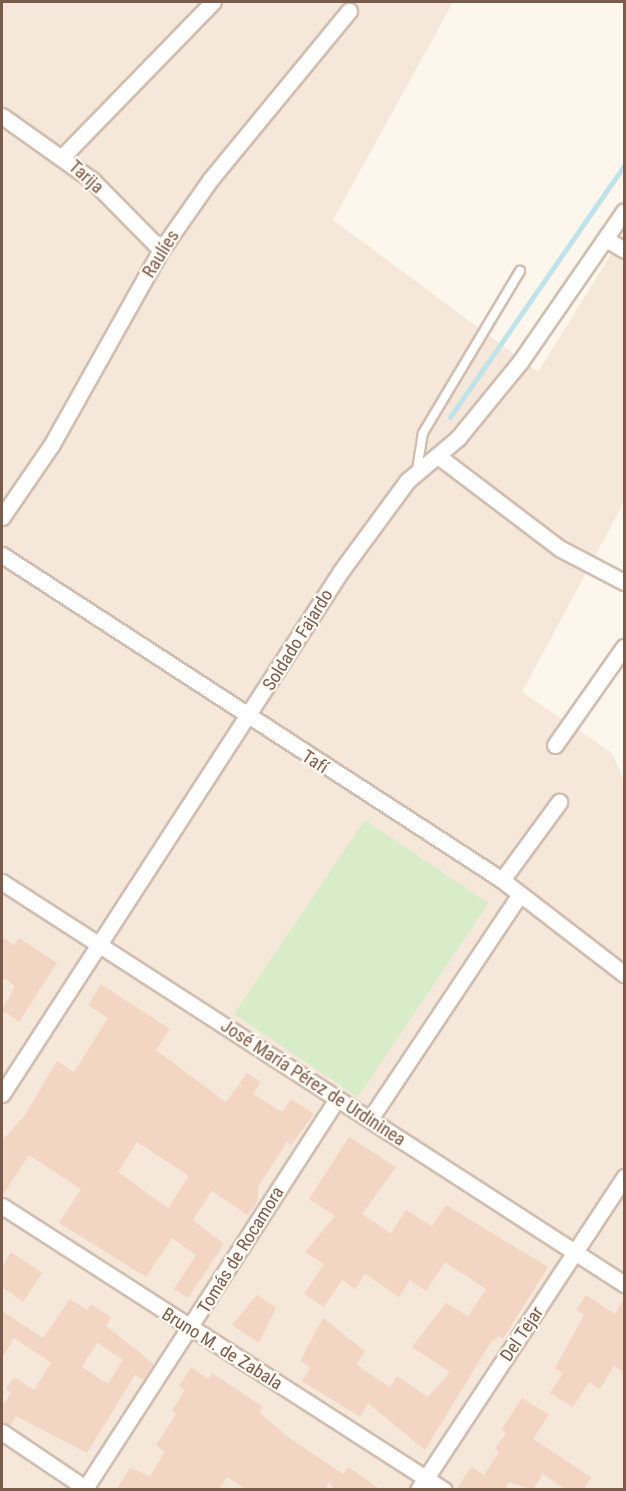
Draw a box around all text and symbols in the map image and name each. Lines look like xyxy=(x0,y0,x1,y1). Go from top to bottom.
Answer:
street label: Tarija xyxy=(64,156,108,198)
street label: Raulíes xyxy=(138,226,184,282)
street label: Soldado Fajardo xyxy=(258,585,338,695)
street label: Tafí xyxy=(298,746,332,778)
street label: José María Pérez de Urdininea xyxy=(217,1015,409,1151)
street label: Tomás de Rocamora xyxy=(193,1183,289,1317)
street label: Del Tejar xyxy=(496,1302,548,1366)
street label: Bruno M. de Zabala xyxy=(158,1303,286,1395)

